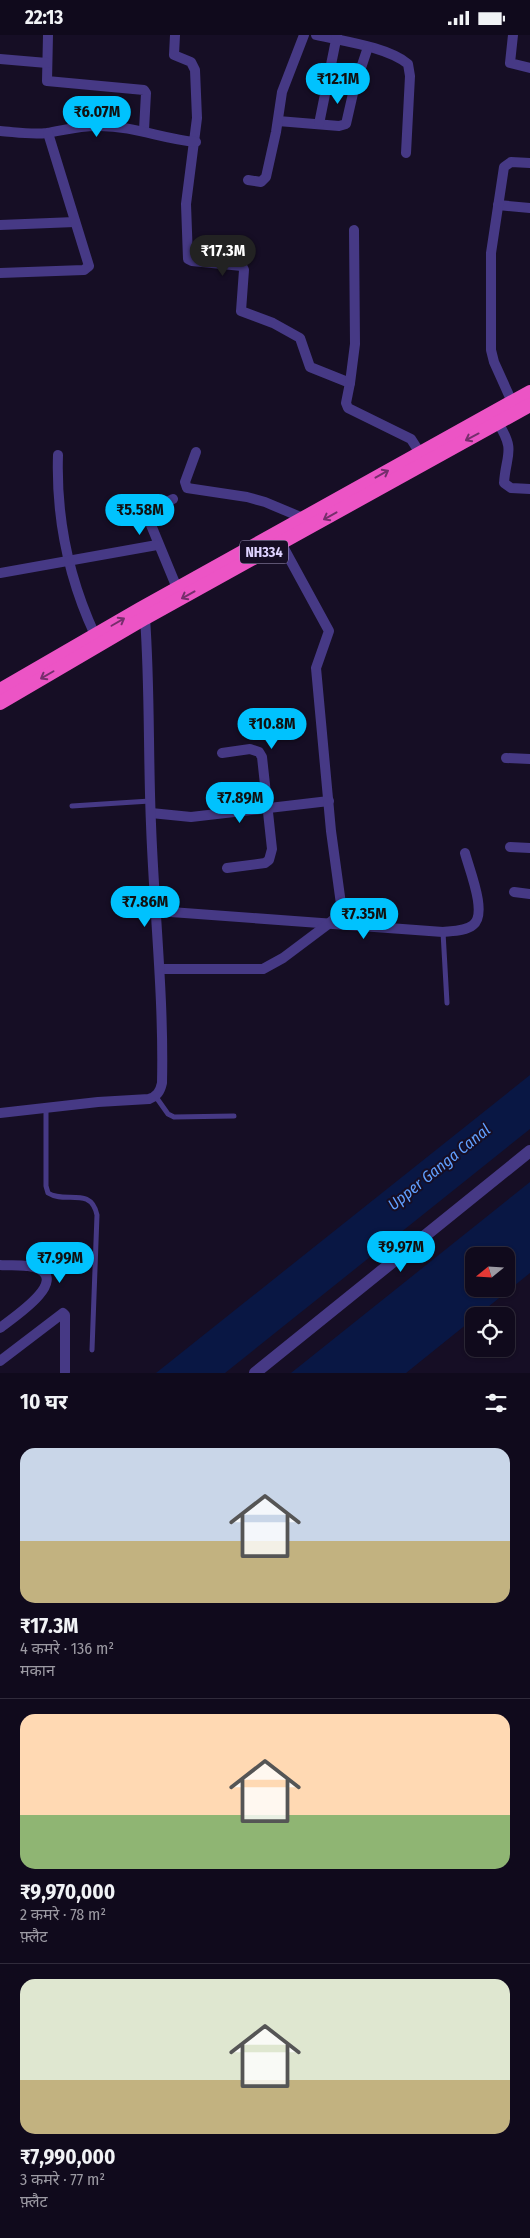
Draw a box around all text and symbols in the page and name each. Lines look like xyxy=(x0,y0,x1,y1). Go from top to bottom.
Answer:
text: 22:13 xyxy=(25,6,63,29)
pin: ₹12.1M xyxy=(297,63,379,105)
text: ₹12.1M xyxy=(317,69,359,88)
pin: ₹6.07M xyxy=(56,96,138,138)
text: ₹6.07M xyxy=(74,102,120,121)
pin: ₹17.3M xyxy=(182,235,264,277)
text: ₹17.3M xyxy=(201,241,245,260)
one-way arrow xyxy=(465,433,480,442)
one-way arrow xyxy=(374,468,388,478)
pin: ₹5.58M xyxy=(99,493,181,536)
text: ₹5.58M xyxy=(116,500,164,519)
one-way arrow xyxy=(323,511,338,521)
road number: NH334 xyxy=(240,541,288,563)
one-way arrow xyxy=(181,590,196,600)
one-way arrow xyxy=(110,616,125,626)
one-way arrow xyxy=(40,671,54,681)
pin: ₹10.8M xyxy=(231,707,313,750)
text: ₹10.8M xyxy=(249,714,295,733)
pin: ₹7.89M xyxy=(199,781,281,824)
text: ₹7.89M xyxy=(217,788,263,807)
pin: ₹7.86M xyxy=(104,885,186,928)
text: ₹7.86M xyxy=(122,892,168,911)
pin: ₹7.35M xyxy=(323,897,405,940)
text: ₹7.35M xyxy=(341,904,387,923)
water label: Upper Ganga Canal xyxy=(384,1120,494,1214)
pin: ₹9.97M xyxy=(360,1231,442,1273)
text: ₹9.97M xyxy=(378,1237,424,1256)
pin: ₹7.99M xyxy=(19,1241,101,1284)
north arrow xyxy=(465,1247,515,1297)
map controls xyxy=(465,1247,515,1357)
text: ₹7.99M xyxy=(37,1248,83,1267)
button: locate xyxy=(465,1307,515,1357)
text: 10 घर xyxy=(20,1389,68,1415)
icon: filters xyxy=(482,1389,510,1417)
icon: home xyxy=(220,1481,310,1571)
text: ₹17.3M xyxy=(20,1613,78,1639)
text: 4 कमरे · 136 m² xyxy=(20,1639,114,1658)
text: मकान xyxy=(20,1661,55,1680)
icon: home xyxy=(220,1746,310,1836)
text: ₹9,970,000 xyxy=(20,1879,115,1905)
text: 2 कमरे · 78 m² xyxy=(20,1905,106,1924)
text: फ़्लैट xyxy=(20,1927,48,1946)
icon: home xyxy=(220,2011,310,2101)
text: ₹7,990,000 xyxy=(20,2144,116,2170)
text: 3 कमरे · 77 m² xyxy=(20,2170,105,2189)
text: फ़्लैट xyxy=(20,2192,48,2211)

